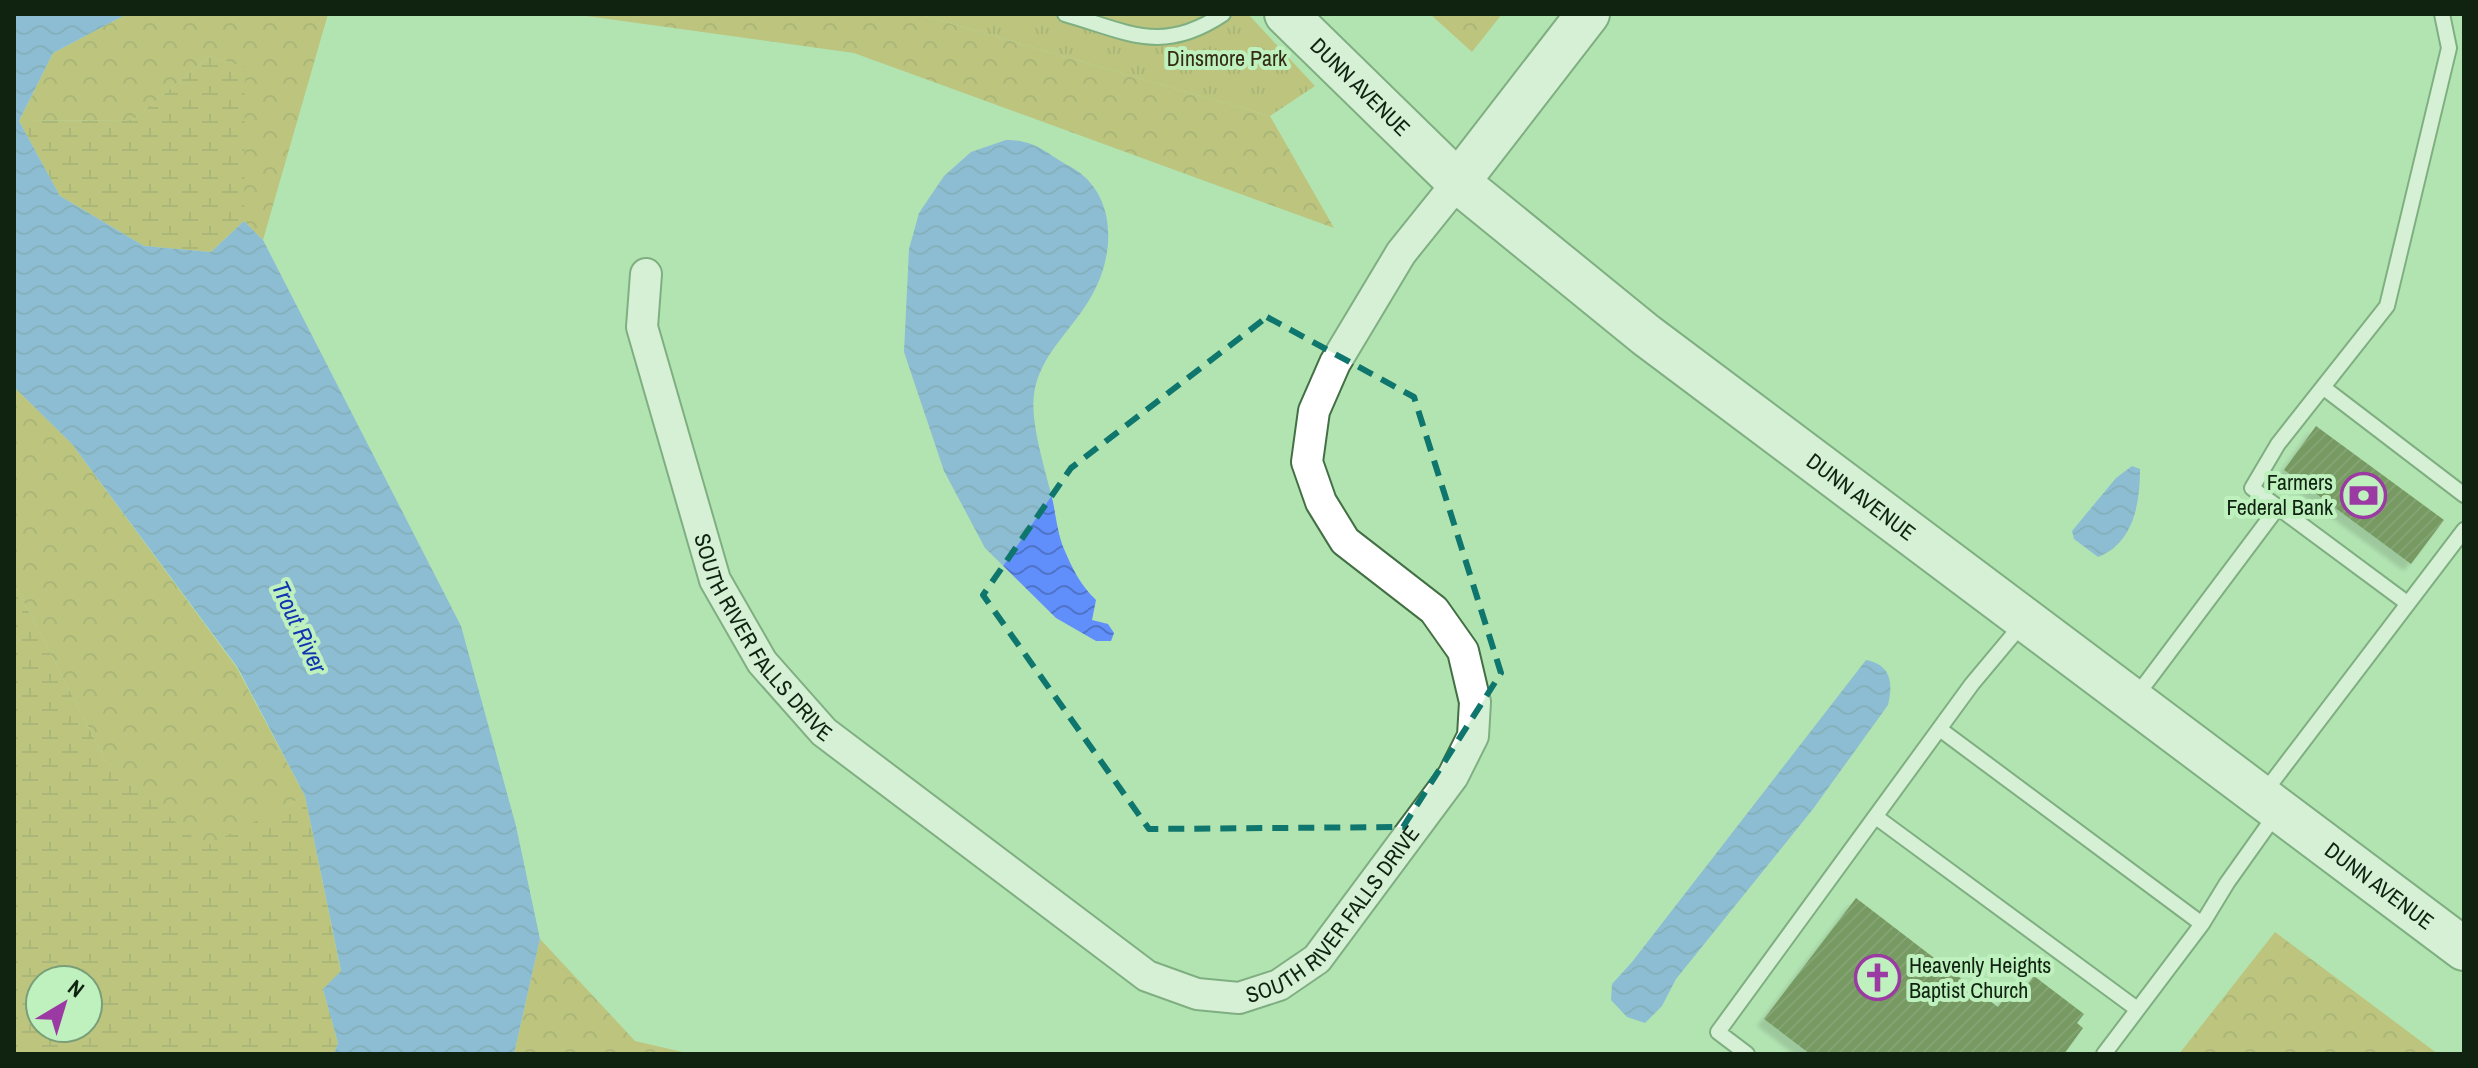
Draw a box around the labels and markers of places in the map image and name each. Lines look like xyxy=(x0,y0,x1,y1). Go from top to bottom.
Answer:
place label: Farmers Federal Bank xyxy=(2227,467,2334,522)
bank icon: Farmers Federal Bank xyxy=(2340,471,2388,519)
place label: Heavenly Heights Baptist Church xyxy=(1909,950,2051,1005)
church icon: Heavenly Heights Baptist Church xyxy=(1854,954,1902,1002)

